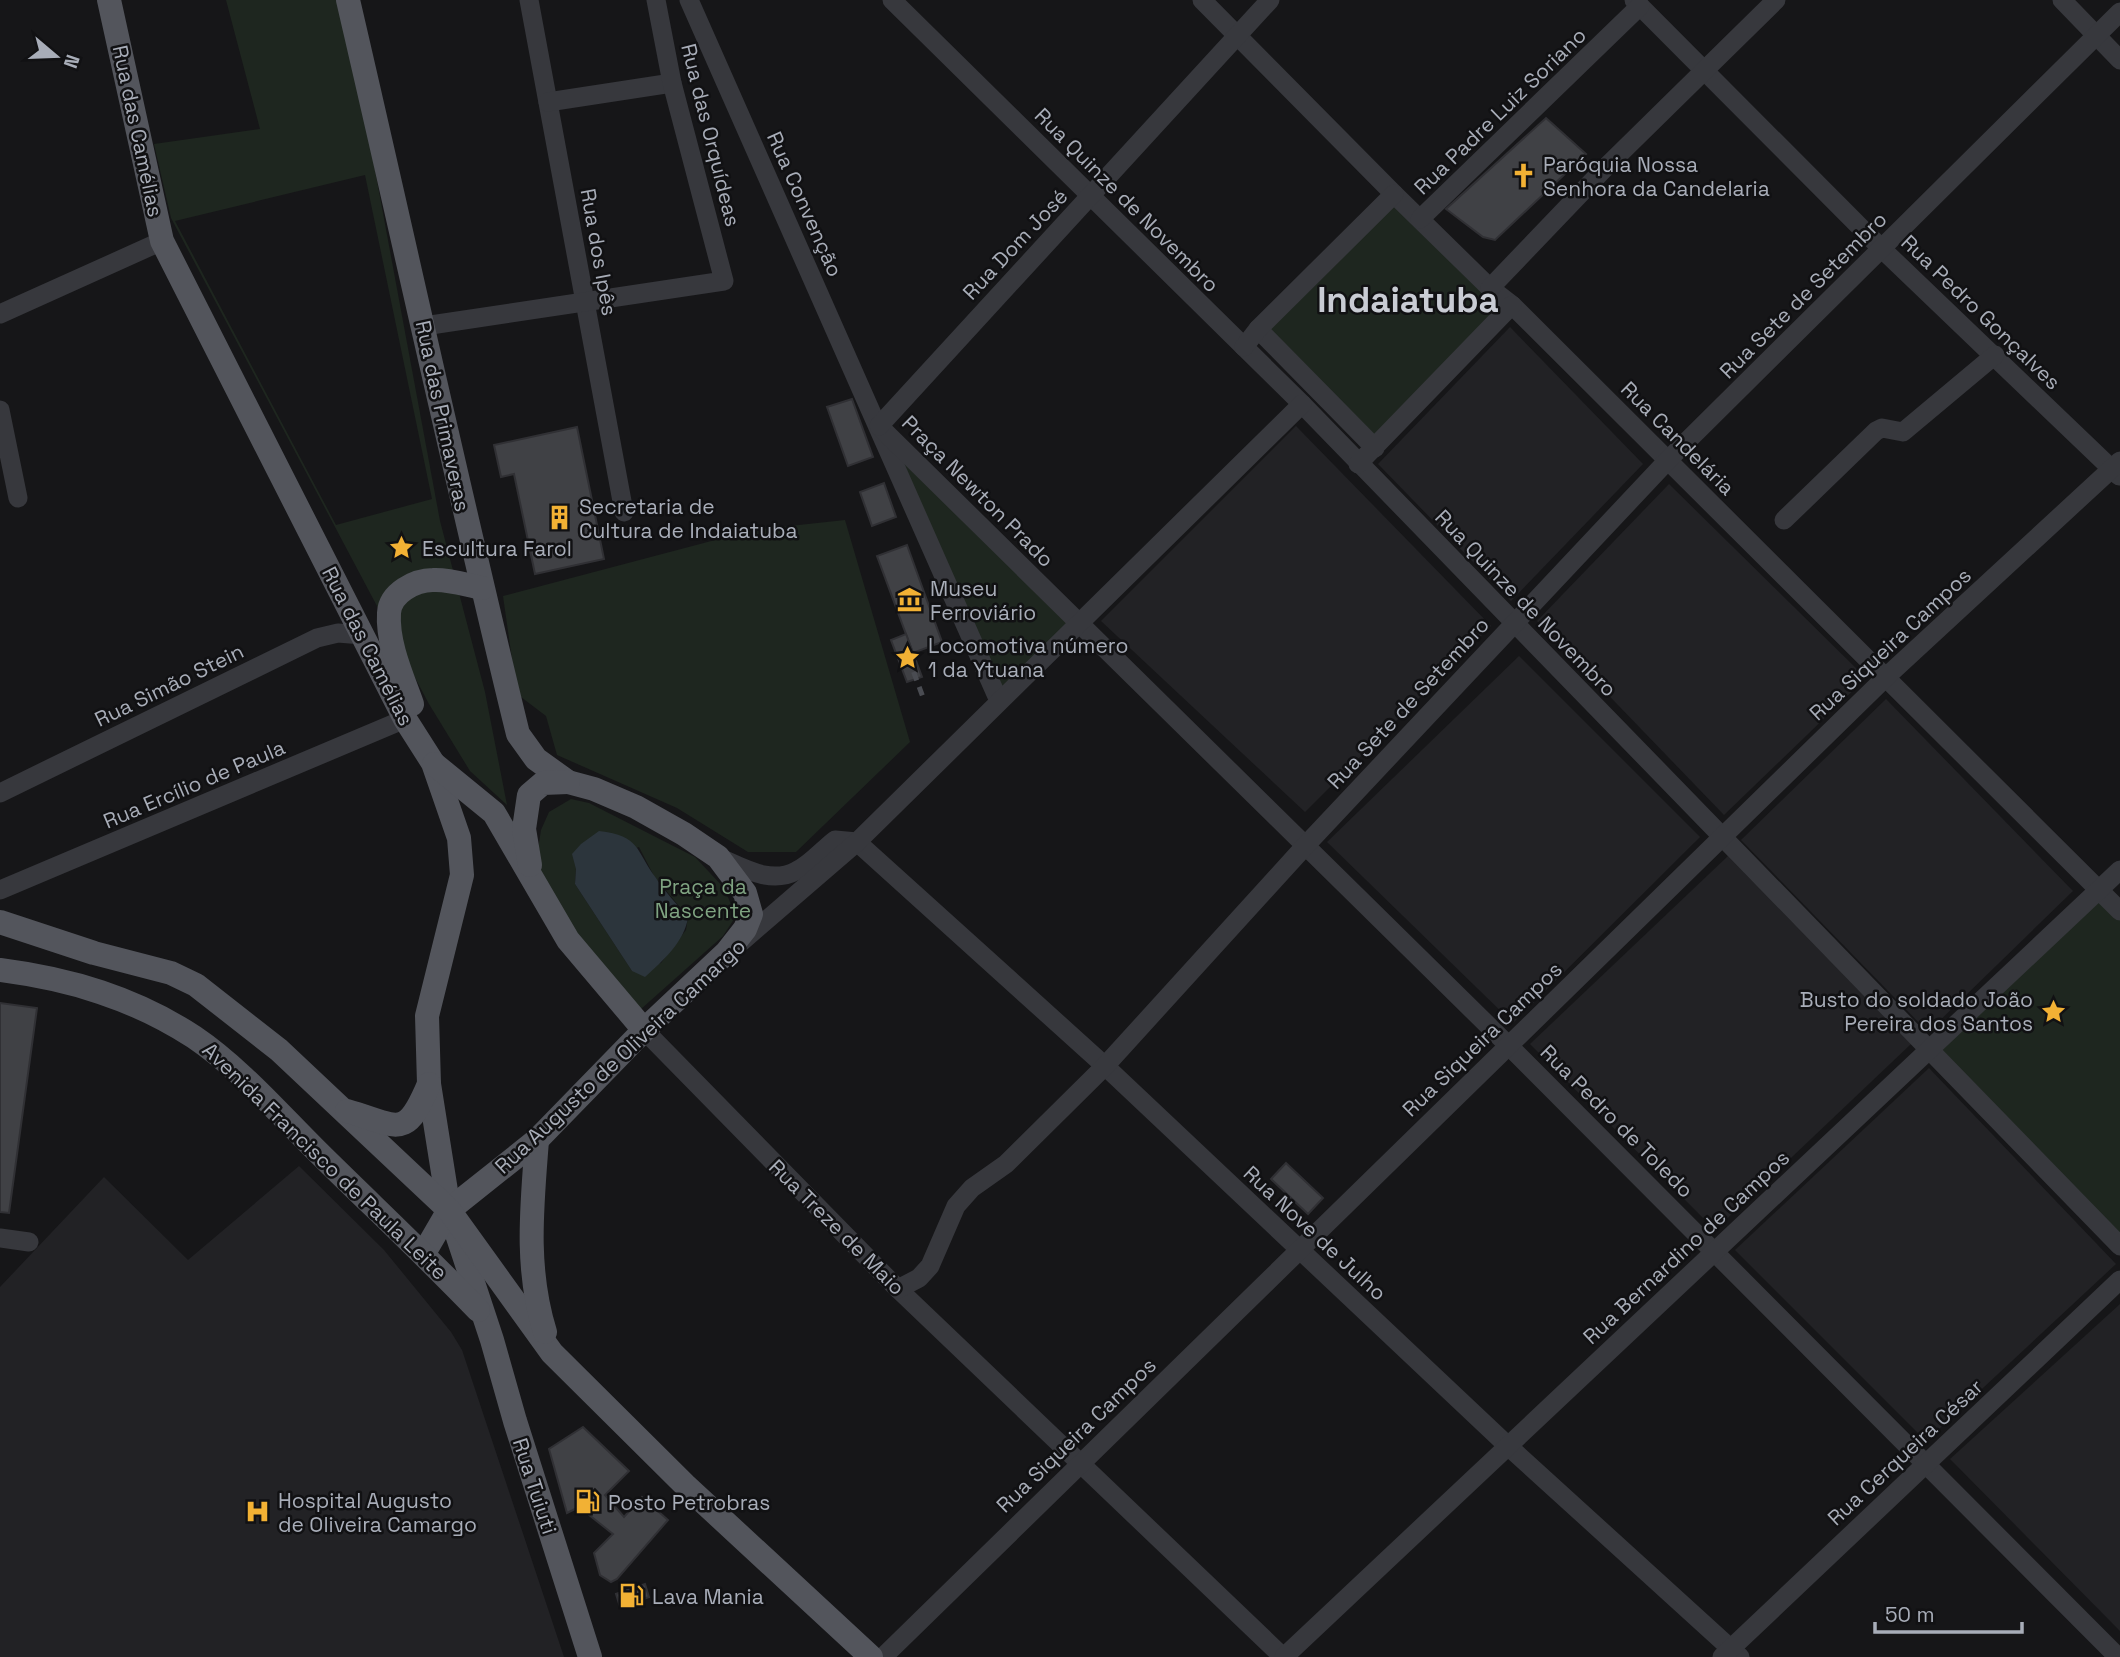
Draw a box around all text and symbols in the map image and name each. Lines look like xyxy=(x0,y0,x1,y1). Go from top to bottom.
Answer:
north arrow xyxy=(21,21,91,91)
street label: Rua Padre Luiz Soriano xyxy=(1408,22,1592,200)
street label: Rua das Orquídeas xyxy=(675,41,747,229)
street label: Rua das Camélias xyxy=(107,43,169,219)
text: N xyxy=(58,51,85,71)
street label: Rua Quinze de Novembro xyxy=(1029,102,1225,298)
street label: Rua Convenção xyxy=(761,127,849,281)
place label: Paróquia Nossa Senhora da Candelaria xyxy=(1543,151,1770,202)
church icon: Paróquia Nossa Senhora da Candelaria xyxy=(1509,162,1537,190)
street label: Rua Dom José xyxy=(957,183,1073,305)
street label: Rua dos Ipês xyxy=(575,186,623,318)
street label: Rua Sete de Setembro xyxy=(1714,206,1892,384)
street label: Rua Pedro Gonçalves xyxy=(1896,229,2066,395)
district label: Indaiatuba xyxy=(1317,278,1499,322)
street label: Rua das Primaveras xyxy=(410,318,476,514)
street label: Rua Candelária xyxy=(1615,375,1741,501)
street label: Praça Newton Prado xyxy=(896,409,1060,573)
place label: Secretaria de Cultura de Indaiatuba xyxy=(579,493,798,544)
building icon: Secretaria de Cultura de Indaiatuba xyxy=(545,504,573,532)
street label: Rua Quinze de Novembro xyxy=(1429,504,1623,702)
place icon: Escultura Farol xyxy=(388,534,416,562)
place label: Escultura Farol xyxy=(422,535,572,562)
street label: Rua das Camélias xyxy=(316,562,420,730)
street label: Rua Siqueira Campos xyxy=(1803,562,1977,726)
place label: Museu Ferroviário xyxy=(930,575,1036,626)
museum icon: Museu Ferroviário xyxy=(896,586,924,614)
street label: Rua Sete de Setembro xyxy=(1321,611,1495,795)
place label: Locomotiva número 1 da Ytuana xyxy=(928,632,1128,683)
street label: Rua Simão Stein xyxy=(90,637,248,733)
place icon: Locomotiva número 1 da Ytuana xyxy=(894,643,922,671)
street label: Rua Ercílio de Paula xyxy=(99,733,289,835)
park label: Praça da Nascente xyxy=(655,873,751,924)
street label: Rua Augusto de Oliveira Camargo xyxy=(489,933,751,1179)
street label: Rua Siqueira Campos xyxy=(1396,956,1568,1122)
place label: Busto do soldado João Pereira dos Santos xyxy=(1800,986,2033,1037)
place icon: Busto do soldado João Pereira dos Santos xyxy=(2039,997,2067,1025)
street label: Avenida Francisco de Paula Leite xyxy=(197,1037,453,1285)
street label: Rua Pedro de Toledo xyxy=(1535,1039,1699,1203)
street label: Rua Bernardino de Campos xyxy=(1577,1144,1795,1350)
street label: Rua Treze de Maio xyxy=(763,1153,911,1301)
street label: Rua Nove de Julho xyxy=(1238,1160,1392,1306)
street label: Rua Siqueira Campos xyxy=(990,1352,1162,1518)
street label: Rua Cerqueira César xyxy=(1822,1373,1988,1531)
street label: Rua Tuiuti xyxy=(507,1435,563,1537)
place label: Hospital Augusto de Oliveira Camargo xyxy=(278,1487,477,1538)
fuel station icon: Posto Petrobras xyxy=(574,1488,602,1516)
place label: Posto Petrobras xyxy=(608,1489,770,1516)
hospital icon: Hospital Augusto de Oliveira Camargo xyxy=(244,1498,272,1526)
fuel station icon: Lava Mania xyxy=(618,1582,646,1610)
place label: Lava Mania xyxy=(652,1583,764,1610)
scale bar xyxy=(1875,1590,2022,1634)
text: 50 m xyxy=(1885,1601,1935,1628)

